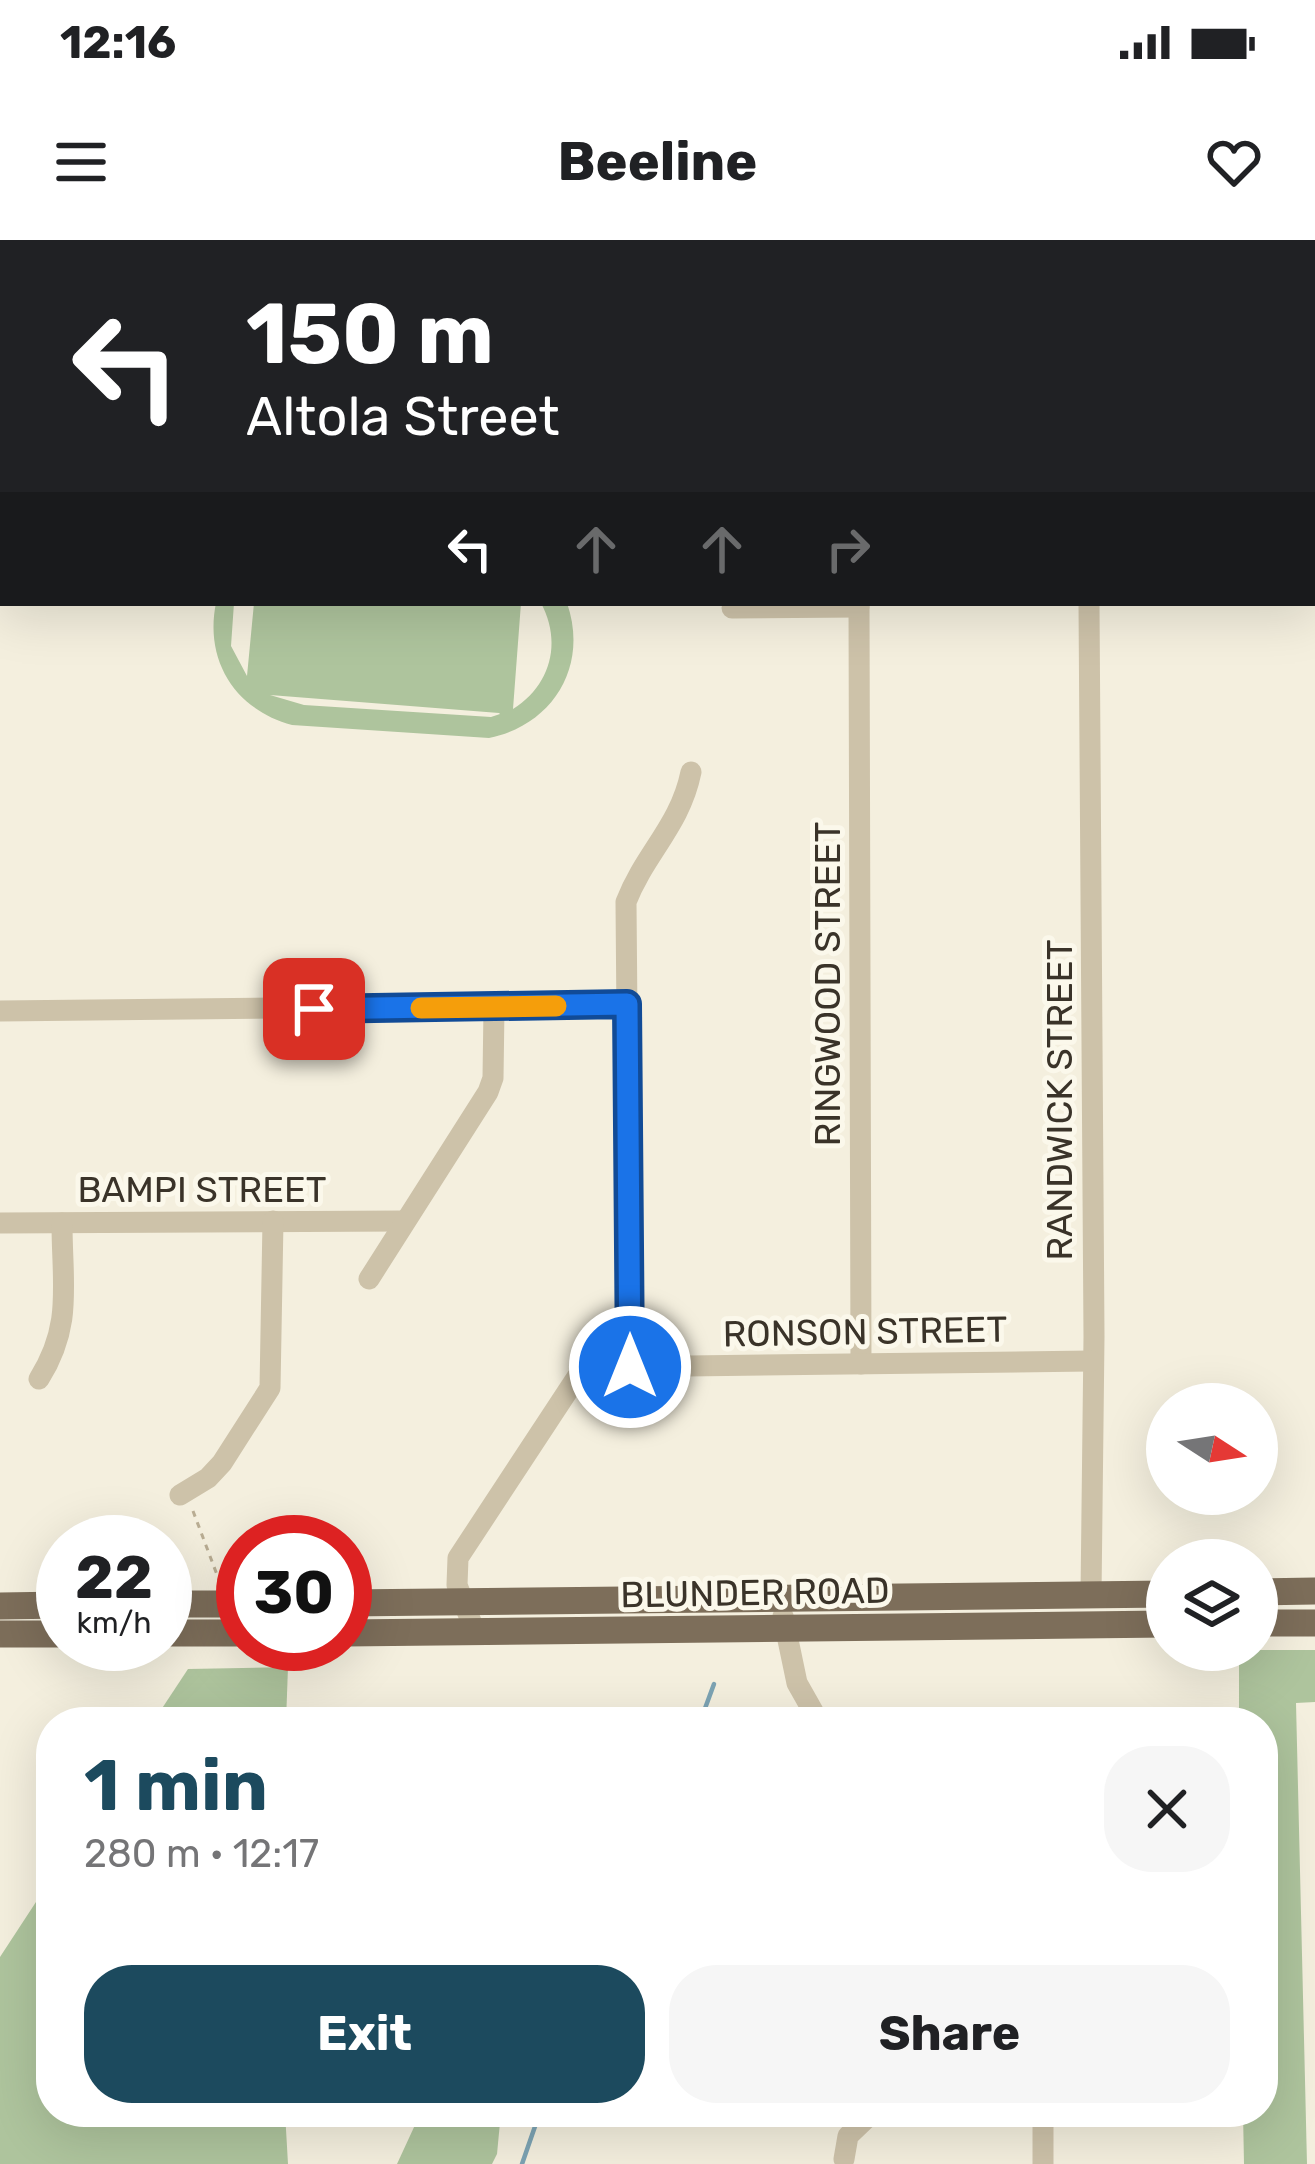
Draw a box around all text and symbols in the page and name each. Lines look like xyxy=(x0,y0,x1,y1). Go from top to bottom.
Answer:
text: 12:16 xyxy=(60,16,176,69)
icon: menu xyxy=(48,129,114,195)
icon: heart xyxy=(1201,129,1267,195)
text: Beeline xyxy=(558,130,757,194)
text: 150 m xyxy=(246,284,494,384)
icon: left xyxy=(48,288,204,444)
text: Altola Street xyxy=(246,385,560,449)
icon: left xyxy=(437,516,503,582)
icon: ahead xyxy=(563,516,629,582)
icon: ahead xyxy=(689,516,755,582)
icon: right xyxy=(815,516,881,582)
street label: RINGWOOD STREET xyxy=(806,822,849,1146)
street label: RANDWICK STREET xyxy=(1038,940,1081,1261)
pin xyxy=(263,958,365,1060)
icon: arrive xyxy=(281,976,347,1042)
street label: BAMPI STREET xyxy=(77,1168,327,1211)
position arrow xyxy=(567,1304,693,1430)
street label: RONSON STREET xyxy=(722,1308,1008,1355)
north arrow xyxy=(1146,1383,1278,1515)
map controls xyxy=(1146,1383,1278,1671)
speed limit sign: 30 xyxy=(216,1515,372,1671)
button: layers xyxy=(1146,1539,1278,1671)
text: 22 xyxy=(75,1542,153,1613)
street label: BLUNDER ROAD xyxy=(620,1569,890,1616)
text: km/h xyxy=(77,1605,151,1641)
text: 1 min xyxy=(84,1743,268,1828)
button: close xyxy=(1104,1746,1230,1872)
text: 280 m · 12:17 xyxy=(84,1831,319,1877)
button: Exit xyxy=(84,1965,645,2103)
button: Share xyxy=(669,1965,1230,2103)

